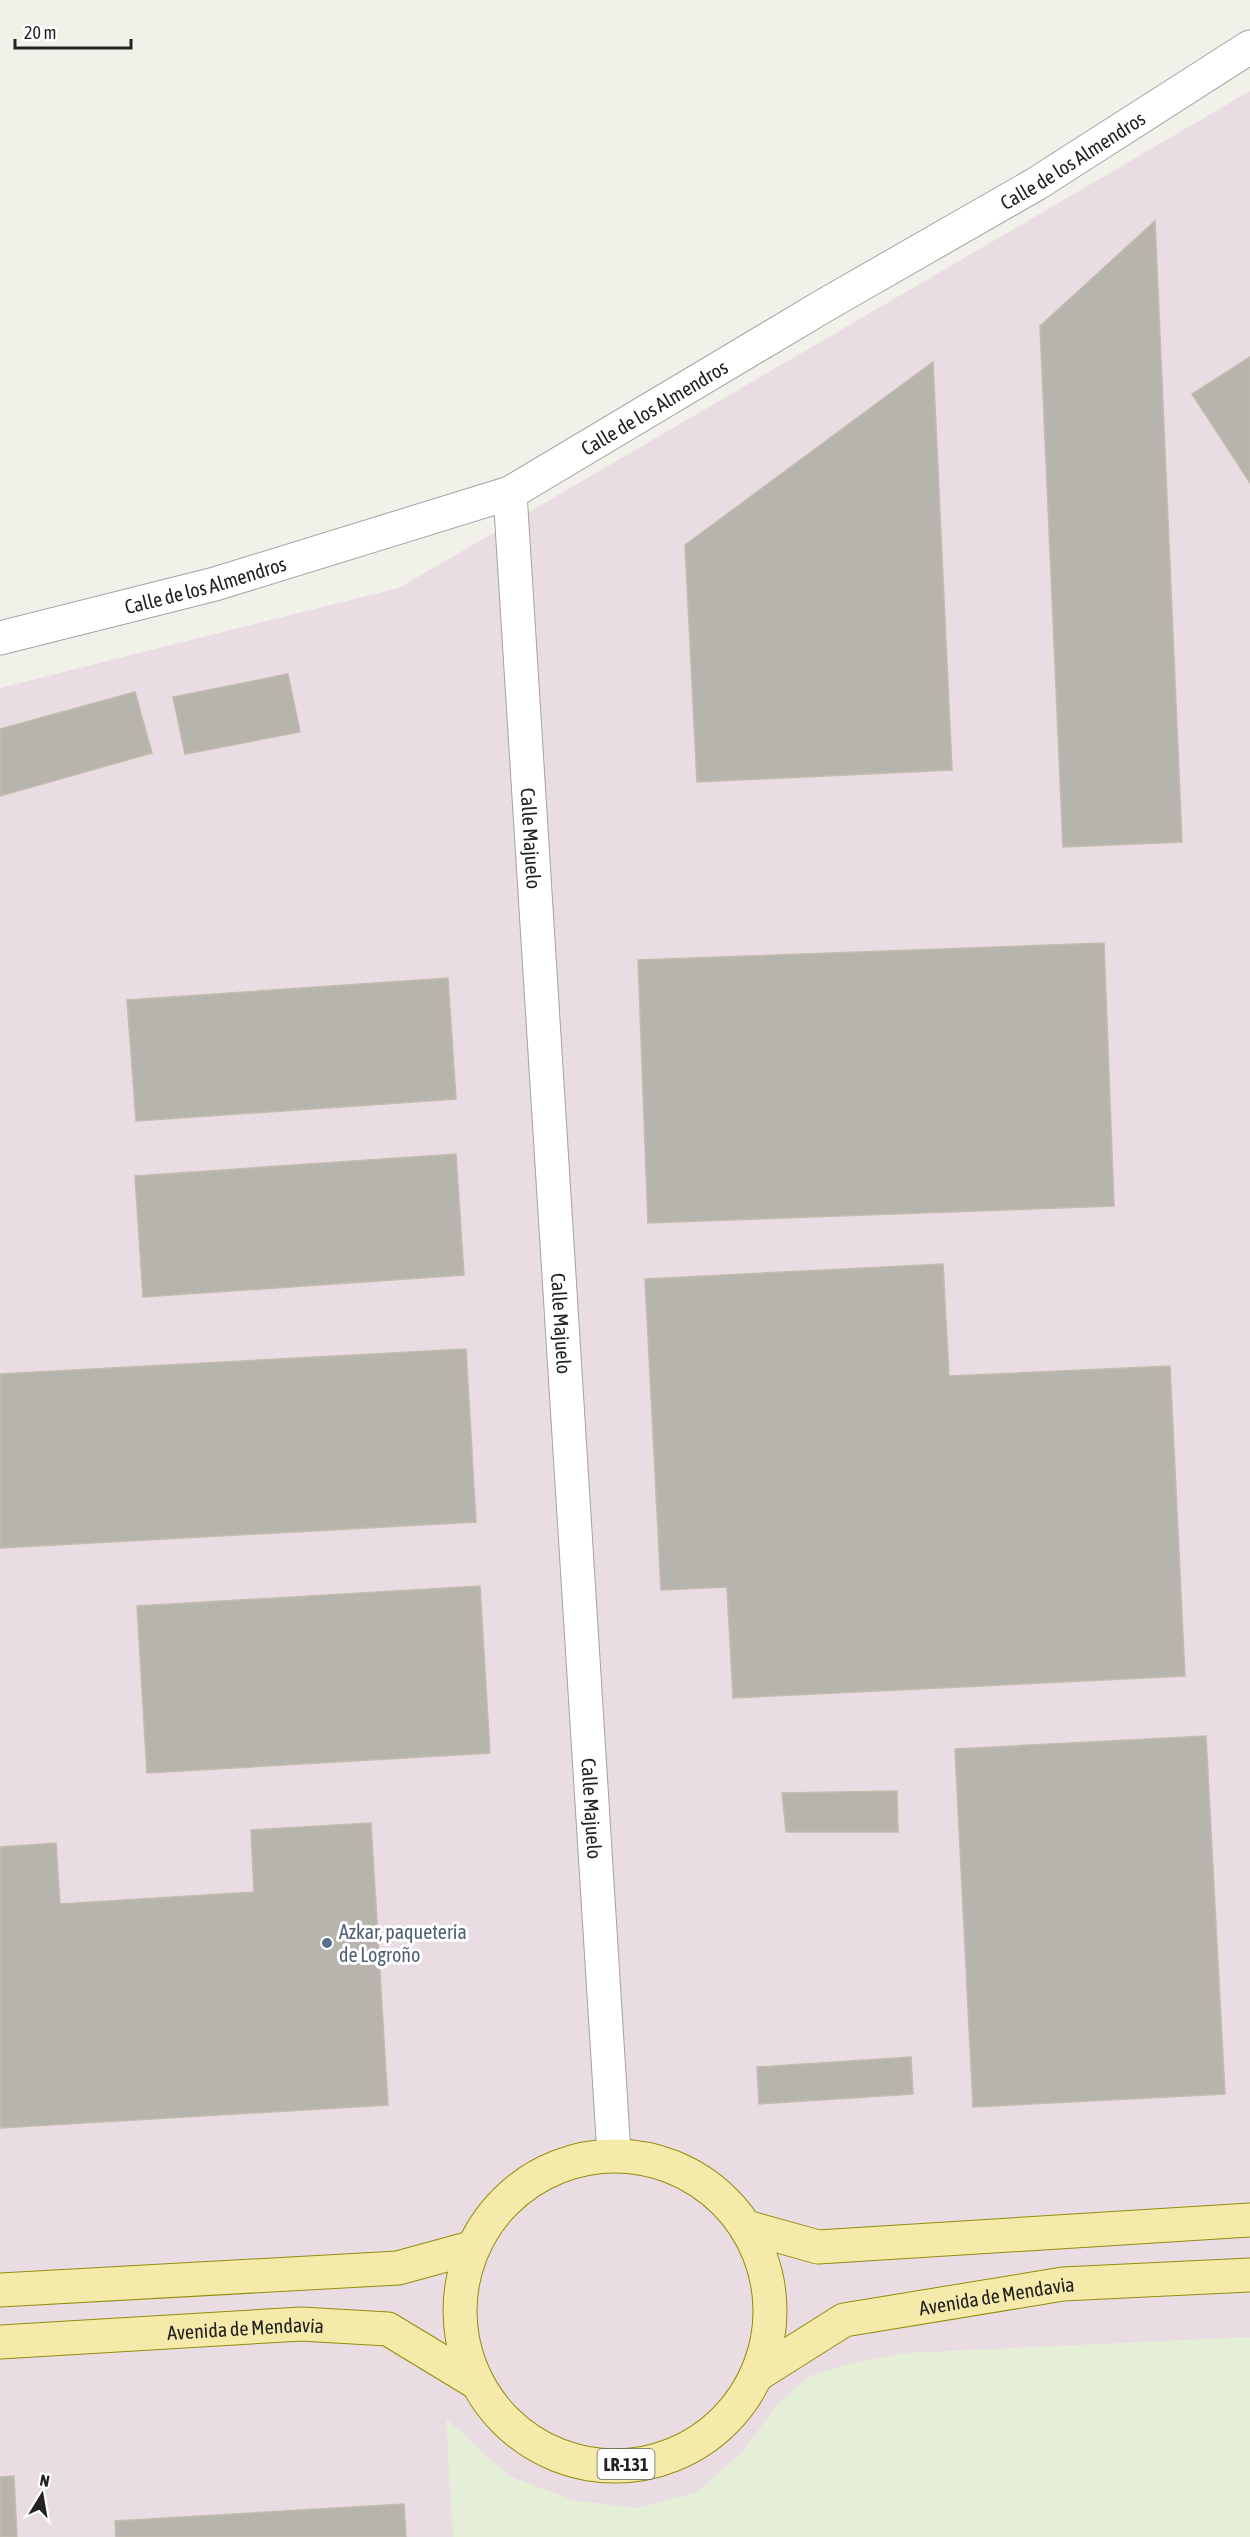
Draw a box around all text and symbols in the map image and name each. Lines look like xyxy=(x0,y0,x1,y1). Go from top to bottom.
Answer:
scale bar xyxy=(15,12,130,50)
text: 20 m xyxy=(24,22,56,43)
street label: Calle de los Almendros xyxy=(996,106,1149,214)
street label: Calle de los Almendros xyxy=(577,355,731,460)
street label: Calle de los Almendros xyxy=(122,551,289,618)
street label: Calle Majuelo xyxy=(517,787,546,890)
street label: Calle Majuelo xyxy=(547,1272,577,1375)
street label: Calle Majuelo xyxy=(578,1757,607,1860)
place label: Azkar, paquetería de Logroño xyxy=(339,1920,467,1966)
marker: Azkar, paquetería de Logroño xyxy=(320,1936,334,1950)
street label: Avenida de Mendavia xyxy=(917,2272,1075,2319)
street label: Avenida de Mendavia xyxy=(166,2312,325,2343)
road number: LR-131 xyxy=(598,2449,654,2479)
north arrow xyxy=(12,2465,72,2525)
text: N xyxy=(39,2471,51,2490)

